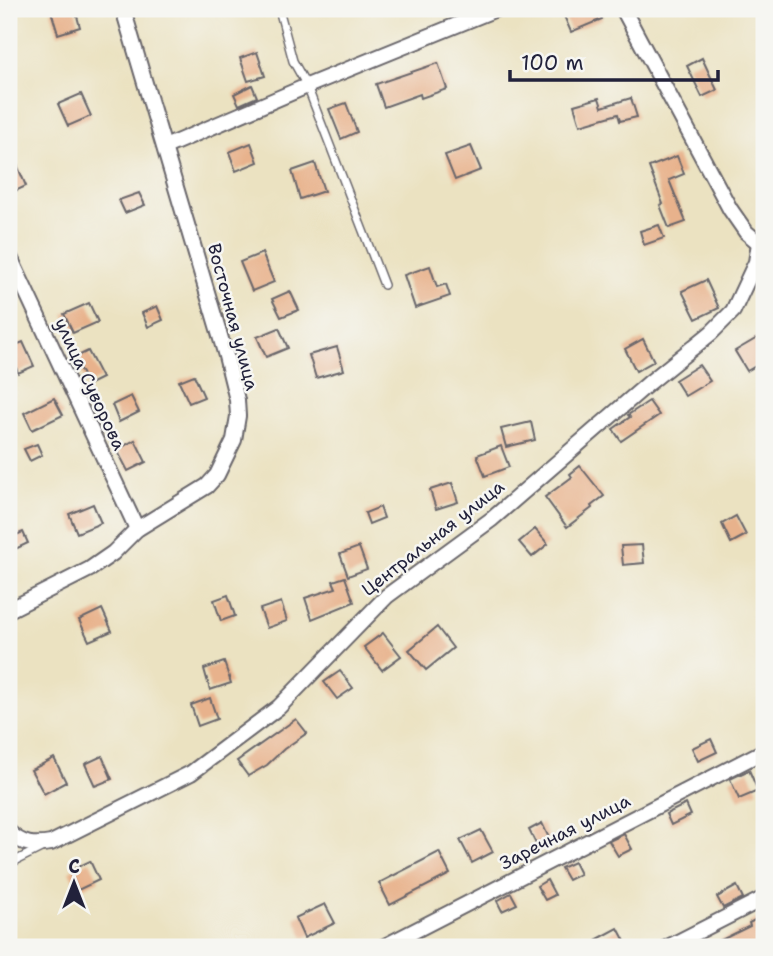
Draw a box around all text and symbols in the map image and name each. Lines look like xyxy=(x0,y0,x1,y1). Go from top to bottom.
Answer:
scale bar xyxy=(510,38,719,82)
text: 100 m xyxy=(521,49,584,77)
street label: Восточная улица xyxy=(202,241,264,393)
street label: улица Суворова xyxy=(49,314,131,454)
street label: Центральная улица xyxy=(357,475,509,601)
street label: Заречная улица xyxy=(496,789,634,875)
north arrow xyxy=(38,848,108,918)
text: С xyxy=(68,854,80,879)

